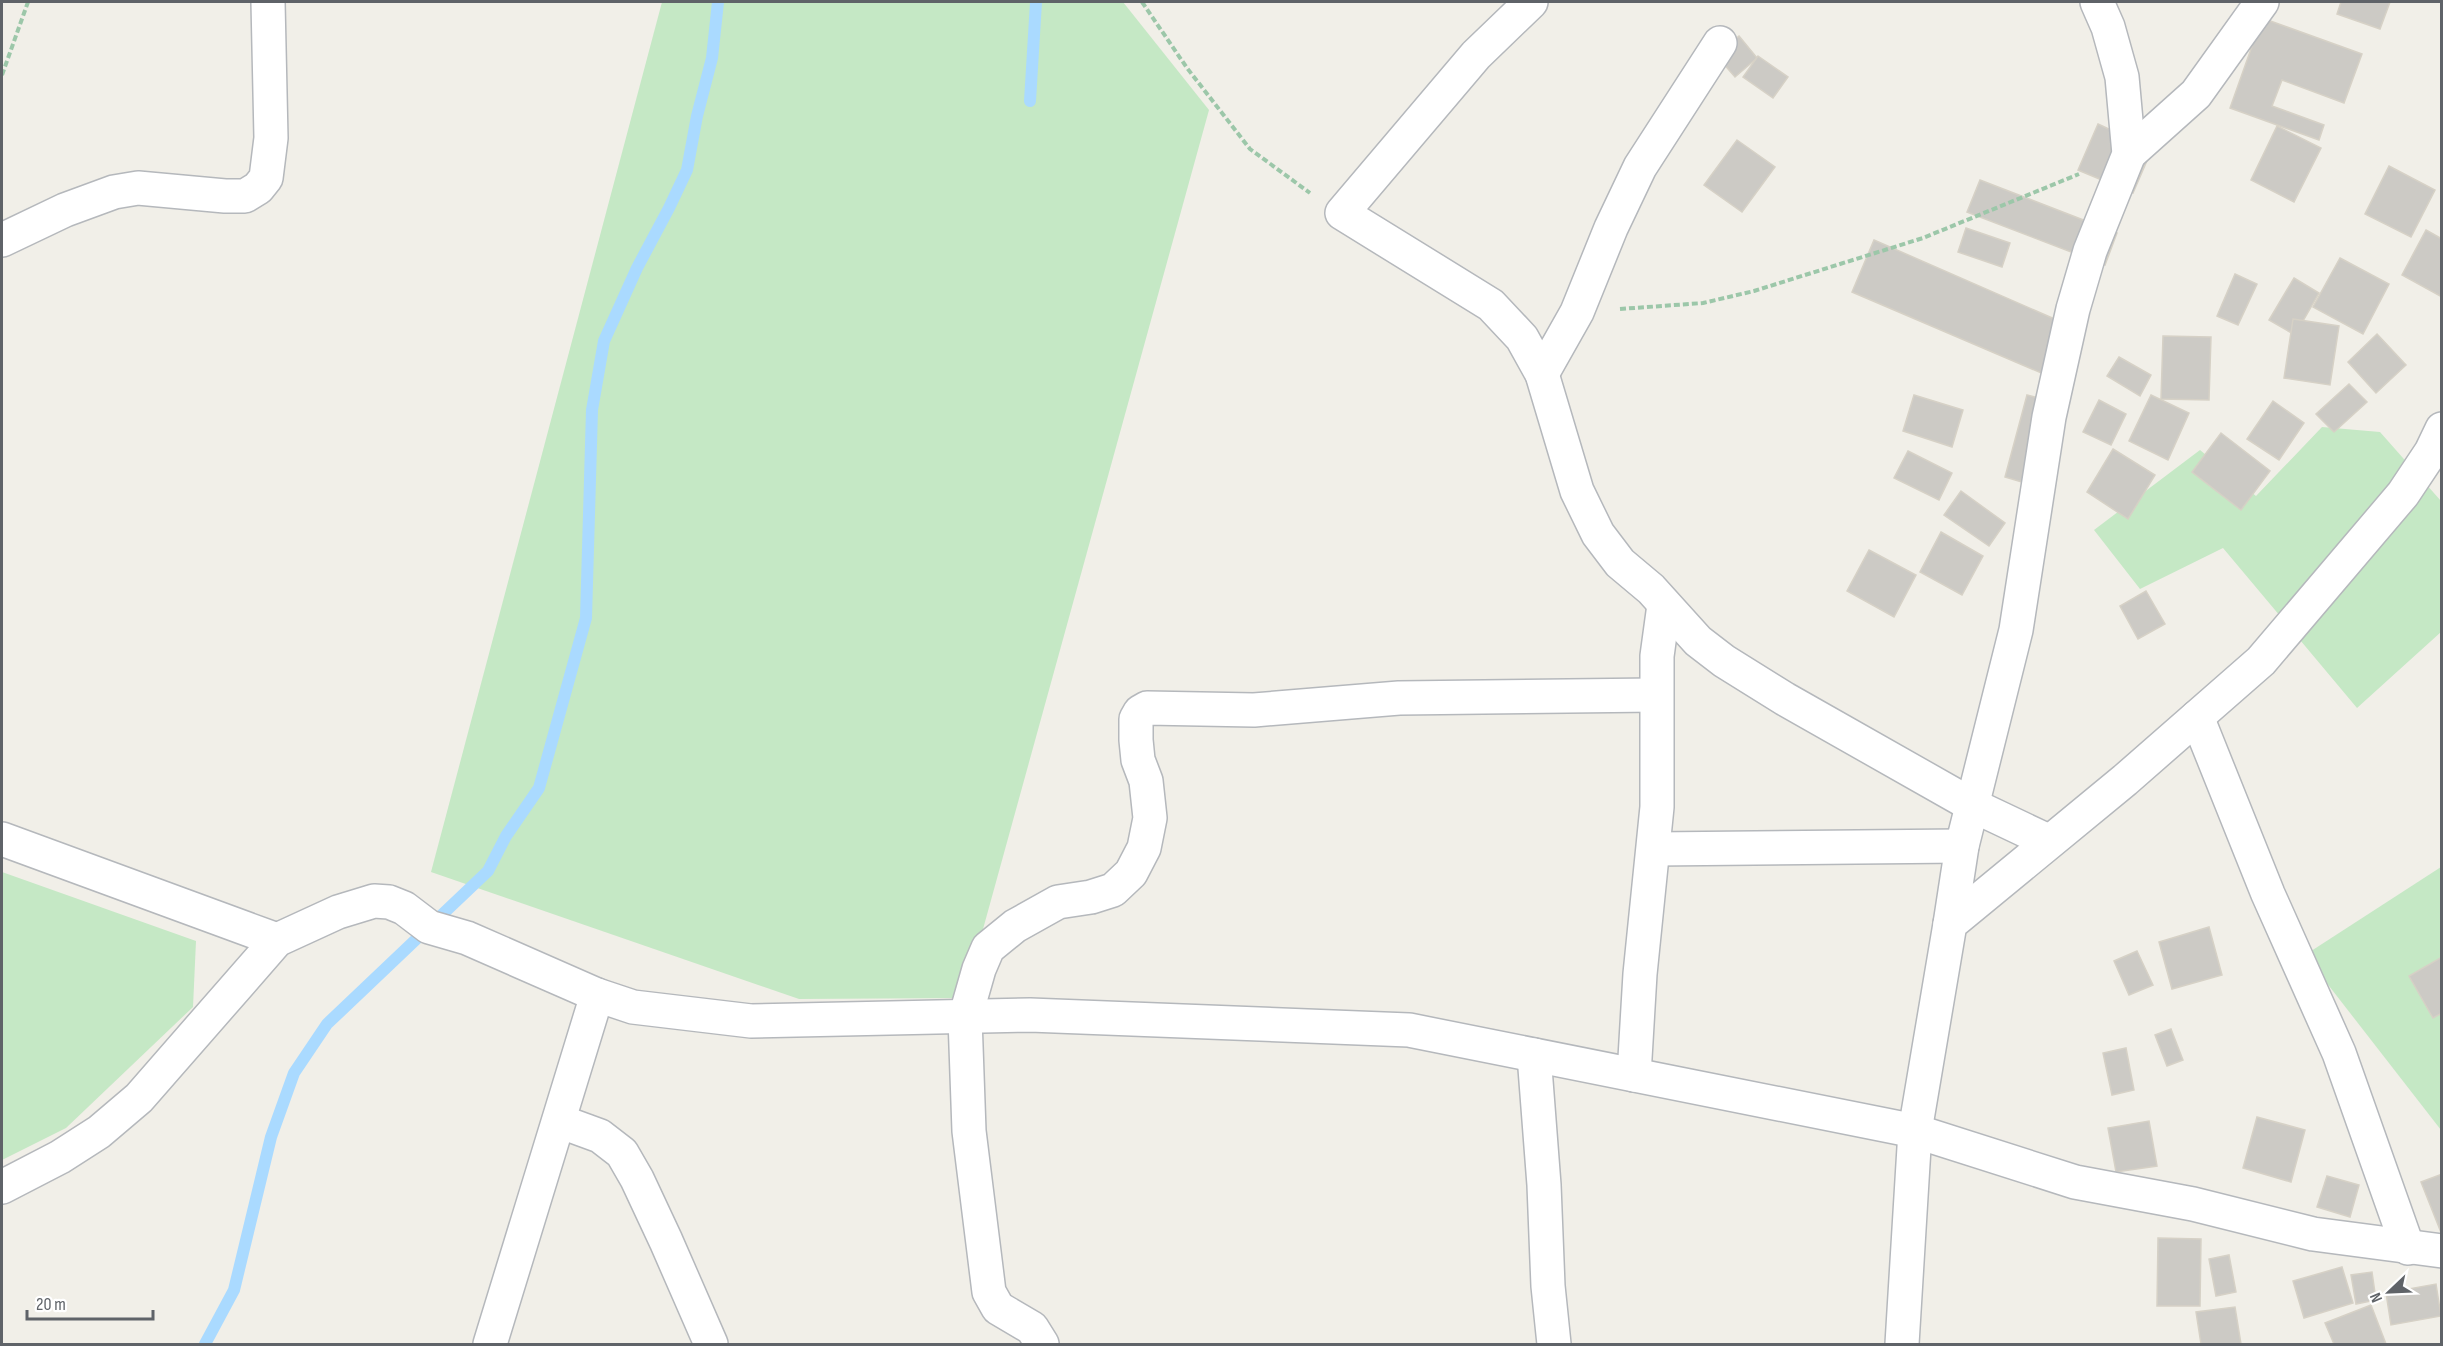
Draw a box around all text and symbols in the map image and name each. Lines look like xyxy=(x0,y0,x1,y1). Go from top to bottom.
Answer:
north arrow xyxy=(2359,1262,2419,1322)
scale bar xyxy=(27,1283,153,1321)
text: N xyxy=(2366,1290,2387,1305)
text: 20 m xyxy=(36,1294,66,1315)

